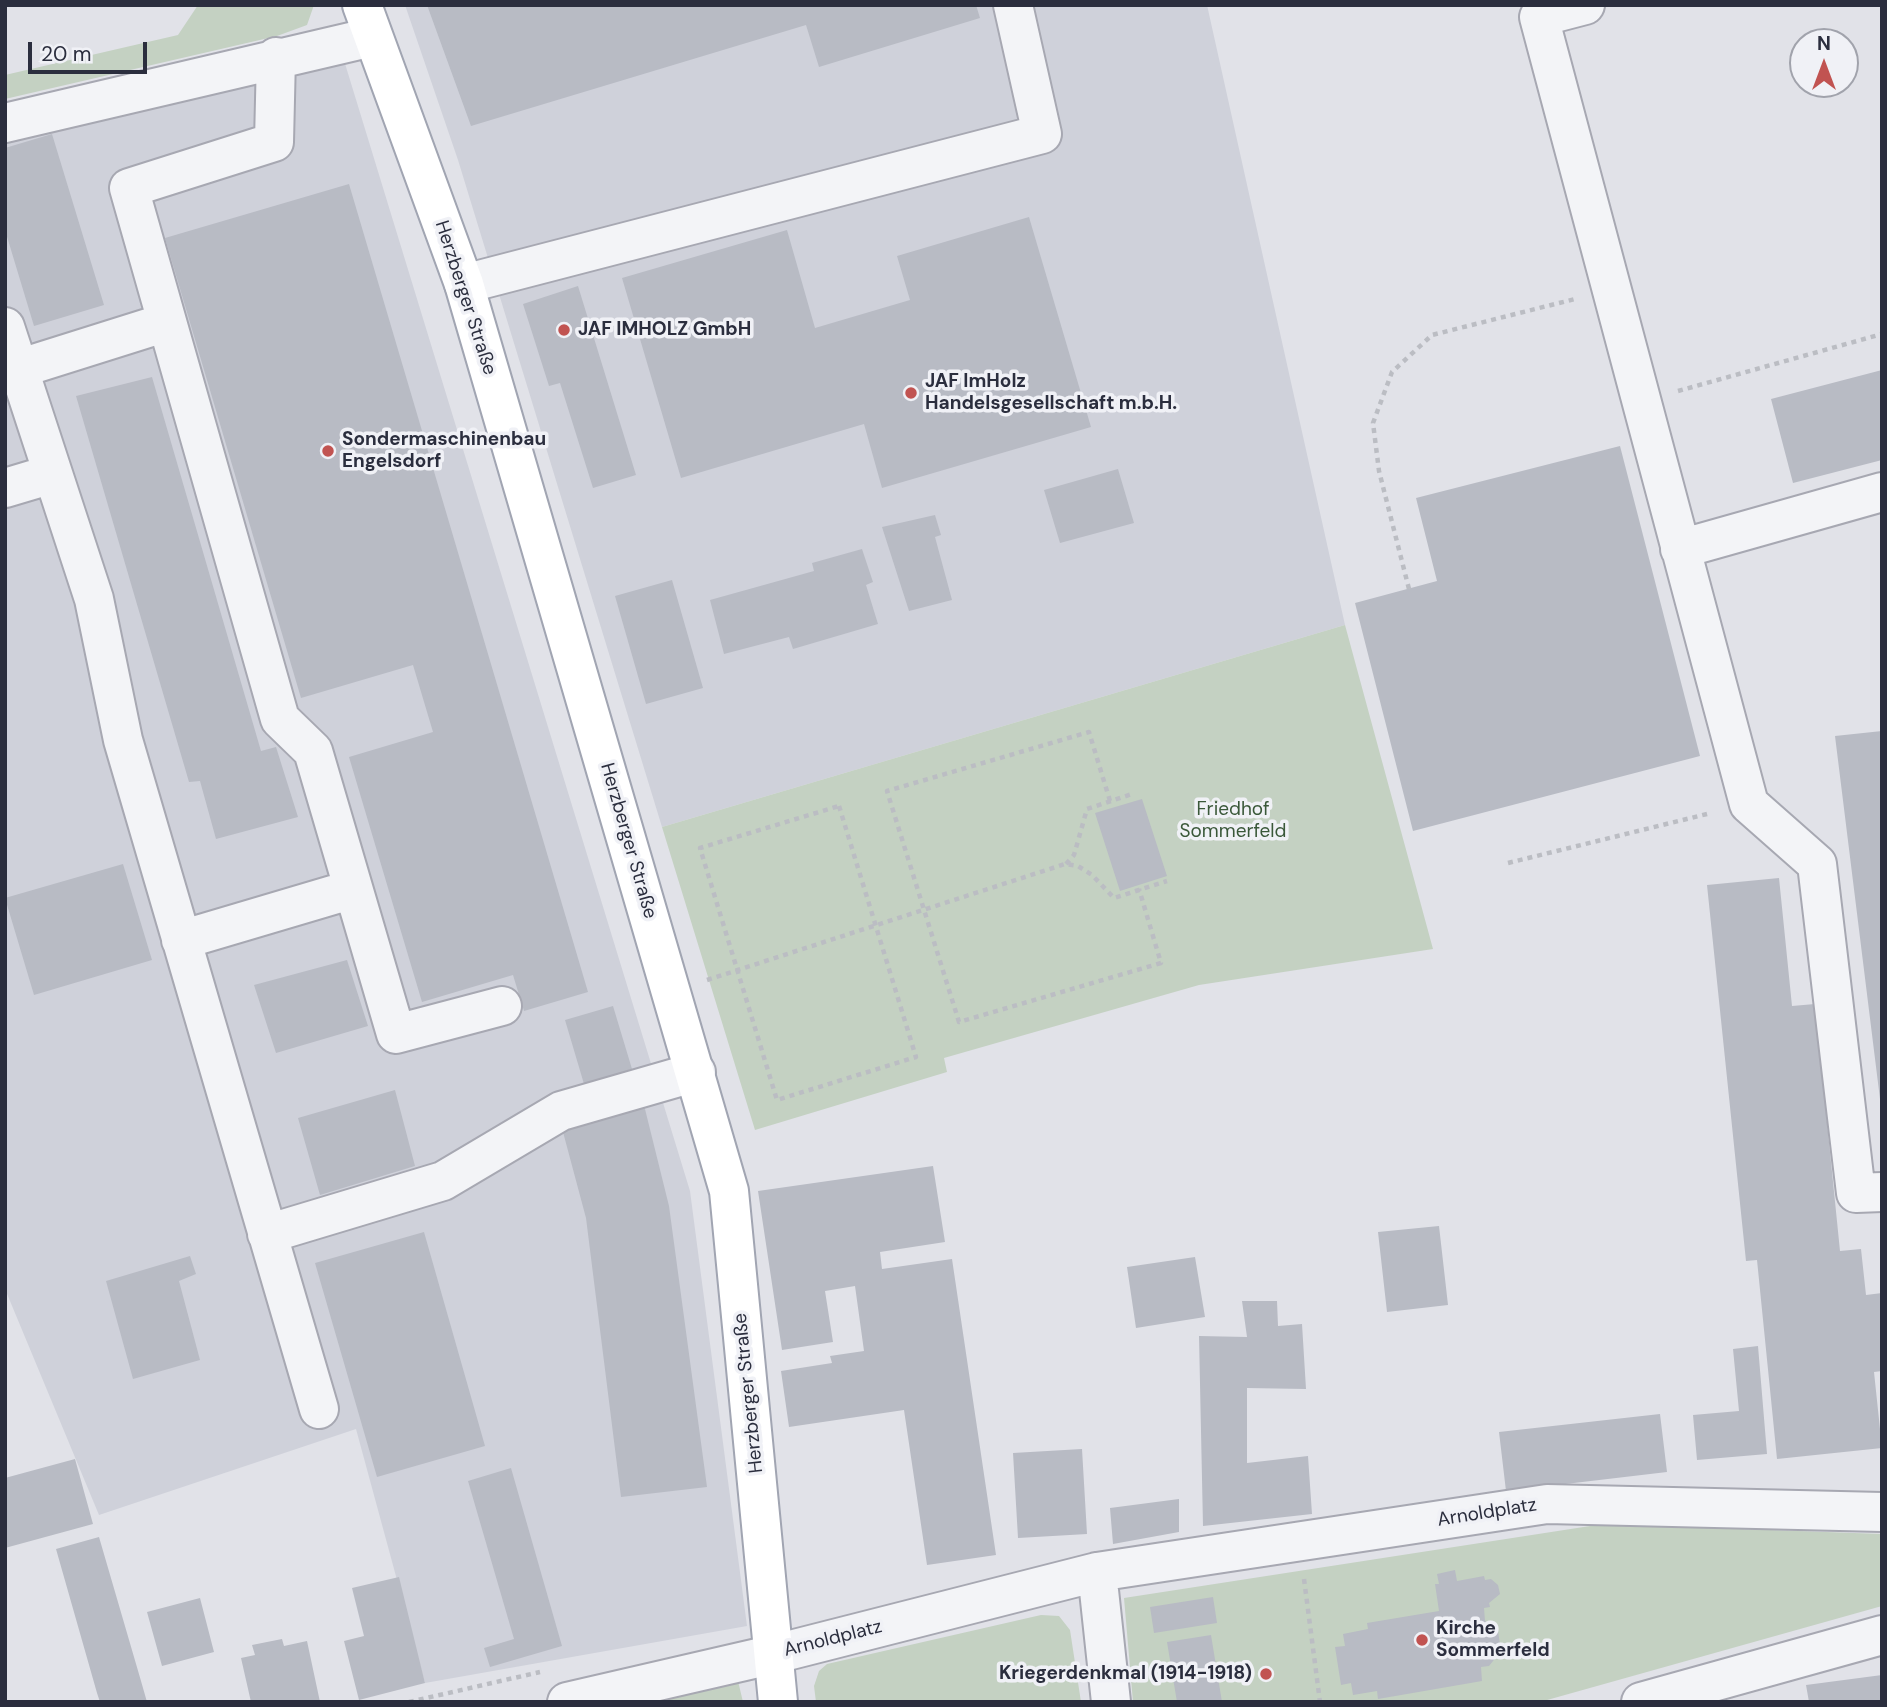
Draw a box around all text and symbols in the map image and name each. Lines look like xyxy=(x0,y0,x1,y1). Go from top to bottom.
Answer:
scale bar xyxy=(32,28,150,72)
north arrow xyxy=(1789,28,1859,98)
text: N xyxy=(1817,31,1831,56)
text: 20 m xyxy=(41,40,92,68)
street label: Herzberger Straße xyxy=(429,218,501,378)
place label: JAF IMHOLZ GmbH xyxy=(578,319,751,341)
marker: JAF IMHOLZ GmbH xyxy=(556,322,572,338)
place label: JAF ImHolz Handelsgesellschaft m.b.H. xyxy=(925,371,1177,415)
marker: JAF ImHolz Handelsgesellschaft m.b.H. xyxy=(903,385,919,401)
place label: Sondermaschinenbau Engelsdorf xyxy=(342,429,546,473)
marker: Sondermaschinenbau Engelsdorf xyxy=(320,443,336,459)
street label: Herzberger Straße xyxy=(595,760,661,922)
park label: Friedhof Sommerfeld xyxy=(1180,799,1286,843)
street label: Herzberger Straße xyxy=(729,1312,769,1474)
street label: Arnoldplatz xyxy=(1436,1494,1538,1532)
street label: Arnoldplatz xyxy=(782,1616,884,1662)
place label: Kirche Sommerfeld xyxy=(1436,1618,1550,1662)
marker: Kirche Sommerfeld xyxy=(1414,1632,1430,1648)
place label: Kriegerdenkmal (1914-1918) xyxy=(999,1663,1252,1685)
marker: Kriegerdenkmal (1914-1918) xyxy=(1258,1666,1274,1682)

